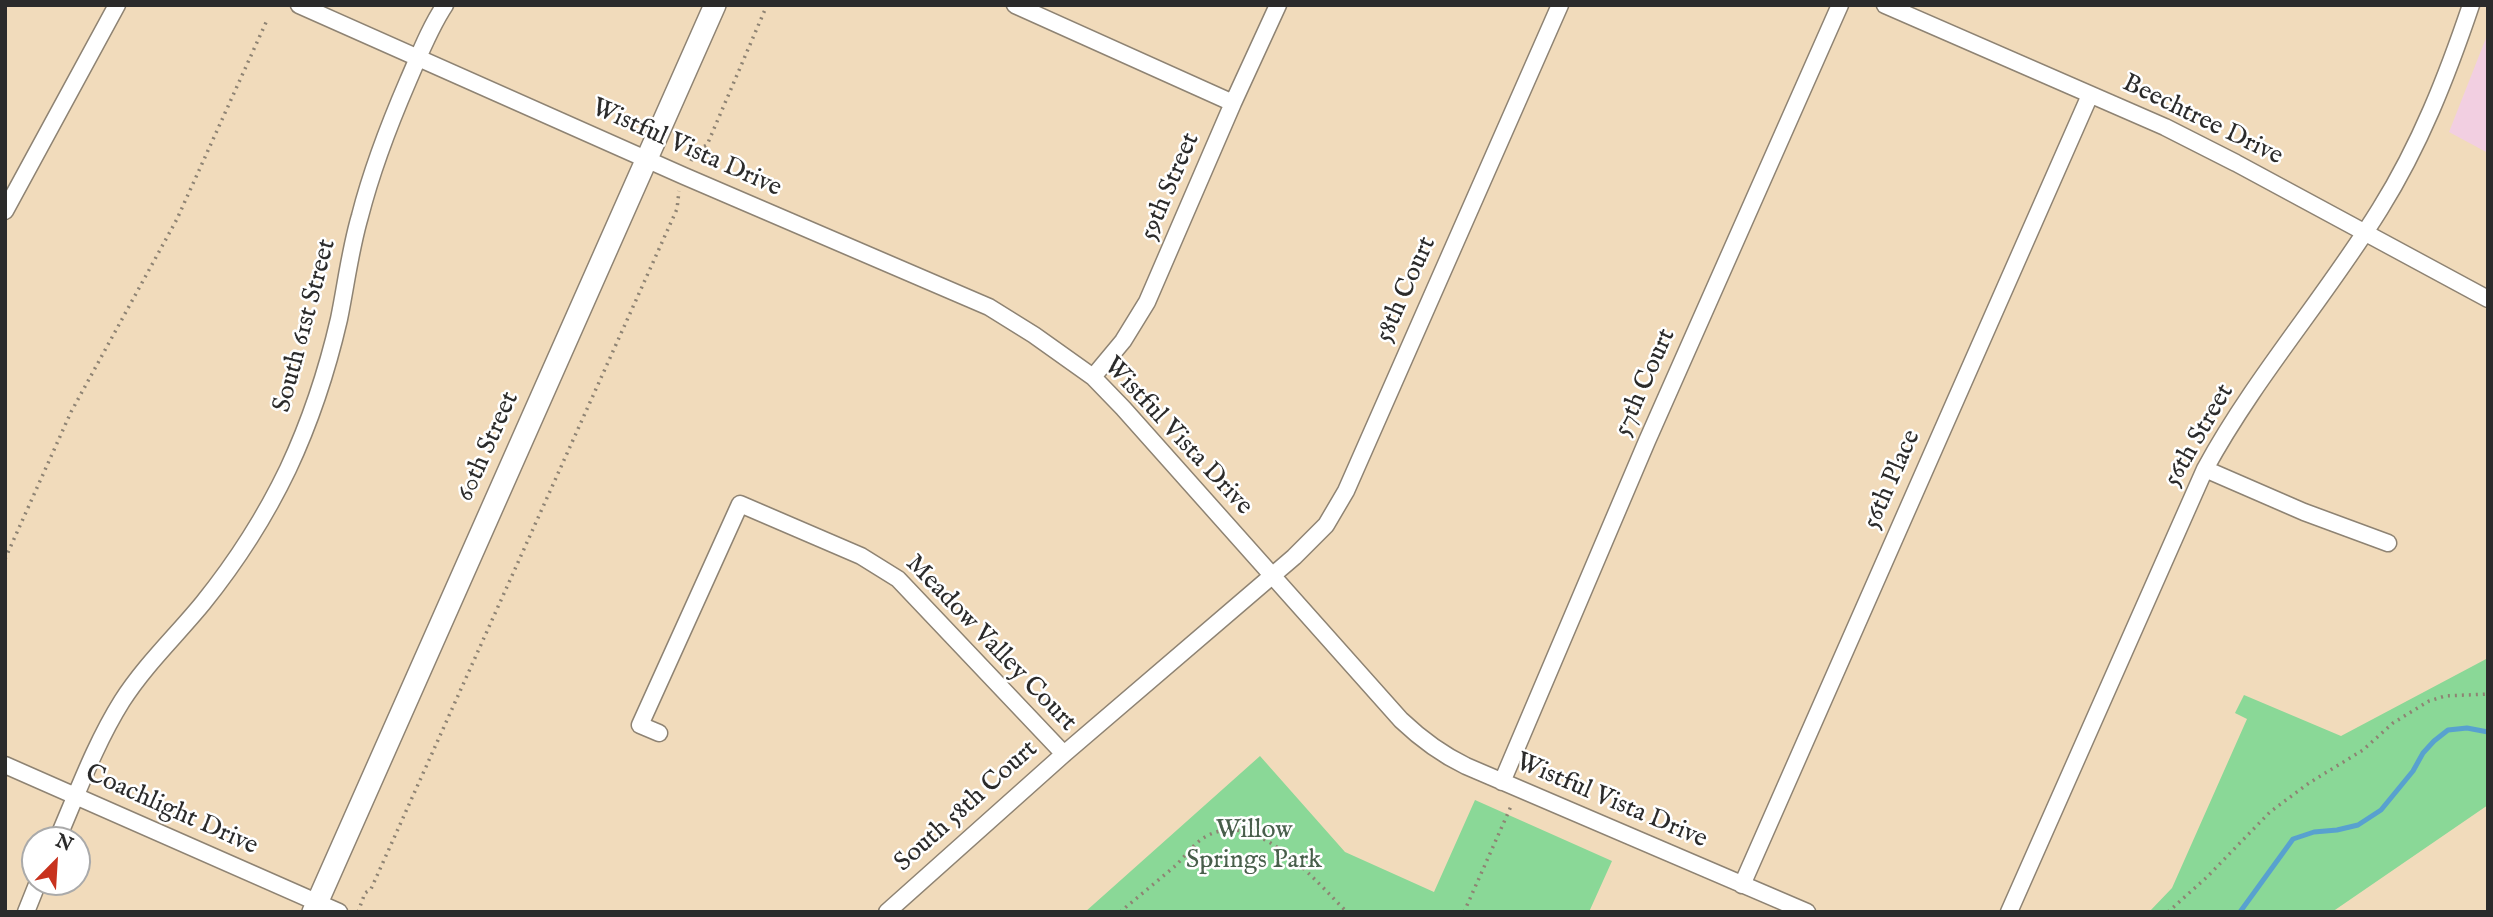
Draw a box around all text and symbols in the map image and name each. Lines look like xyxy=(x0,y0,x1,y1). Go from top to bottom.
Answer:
street label: Beechtree Drive xyxy=(2117,69,2287,173)
street label: Wistful Vista Drive xyxy=(586,93,786,205)
street label: 59th Street xyxy=(1134,129,1208,245)
street label: 58th Court xyxy=(1370,232,1444,348)
street label: South 61st Street xyxy=(268,236,344,416)
street label: 57th Court xyxy=(1608,324,1684,442)
street label: Wistful Vista Drive xyxy=(1096,351,1258,523)
street label: 56th Street xyxy=(2158,379,2242,493)
street label: 60th Street xyxy=(451,387,527,507)
street label: 56th Place xyxy=(1857,426,1929,534)
street label: Meadow Valley Court xyxy=(898,549,1082,739)
street label: South 58th Court xyxy=(889,735,1045,879)
street label: Wistful Vista Drive xyxy=(1511,748,1711,856)
street label: Coachlight Drive xyxy=(80,759,262,863)
park label: Willow Springs Park xyxy=(1186,816,1322,878)
north arrow xyxy=(21,826,91,896)
text: N xyxy=(51,829,76,858)

